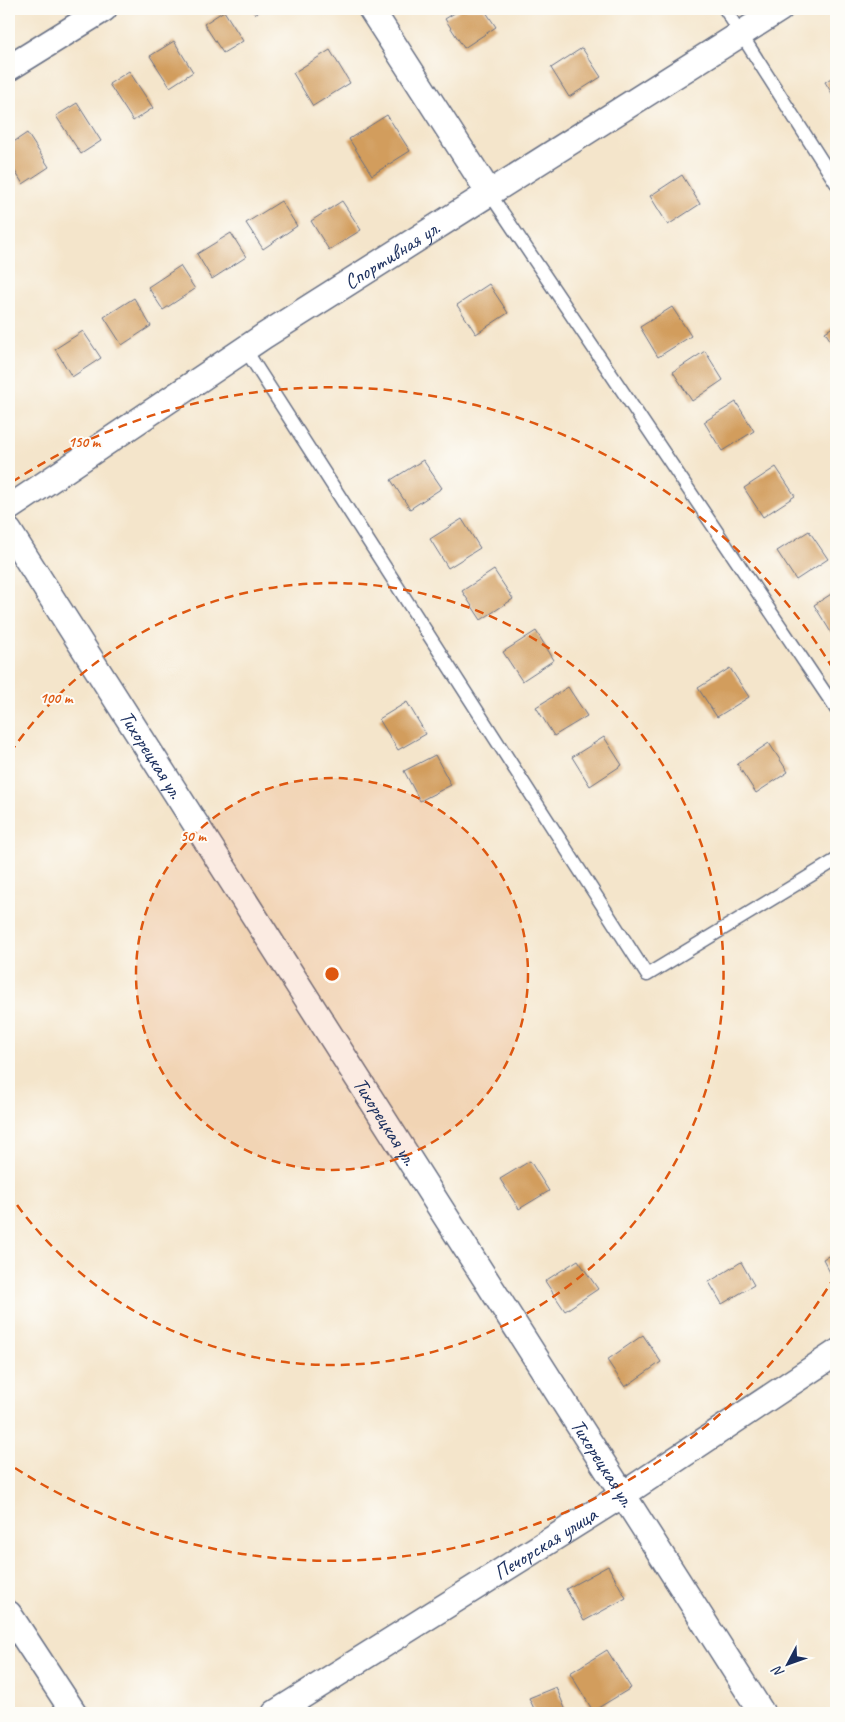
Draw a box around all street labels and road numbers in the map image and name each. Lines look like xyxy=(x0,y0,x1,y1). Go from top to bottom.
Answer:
street label: Спортивная ул. xyxy=(339,214,446,295)
street label: Тихорецкая ул. xyxy=(114,706,190,804)
street label: Тихорецкая ул. xyxy=(347,1072,423,1171)
street label: Тихорецкая ул. xyxy=(565,1414,641,1513)
street label: Печорская улица xyxy=(489,1500,603,1586)

